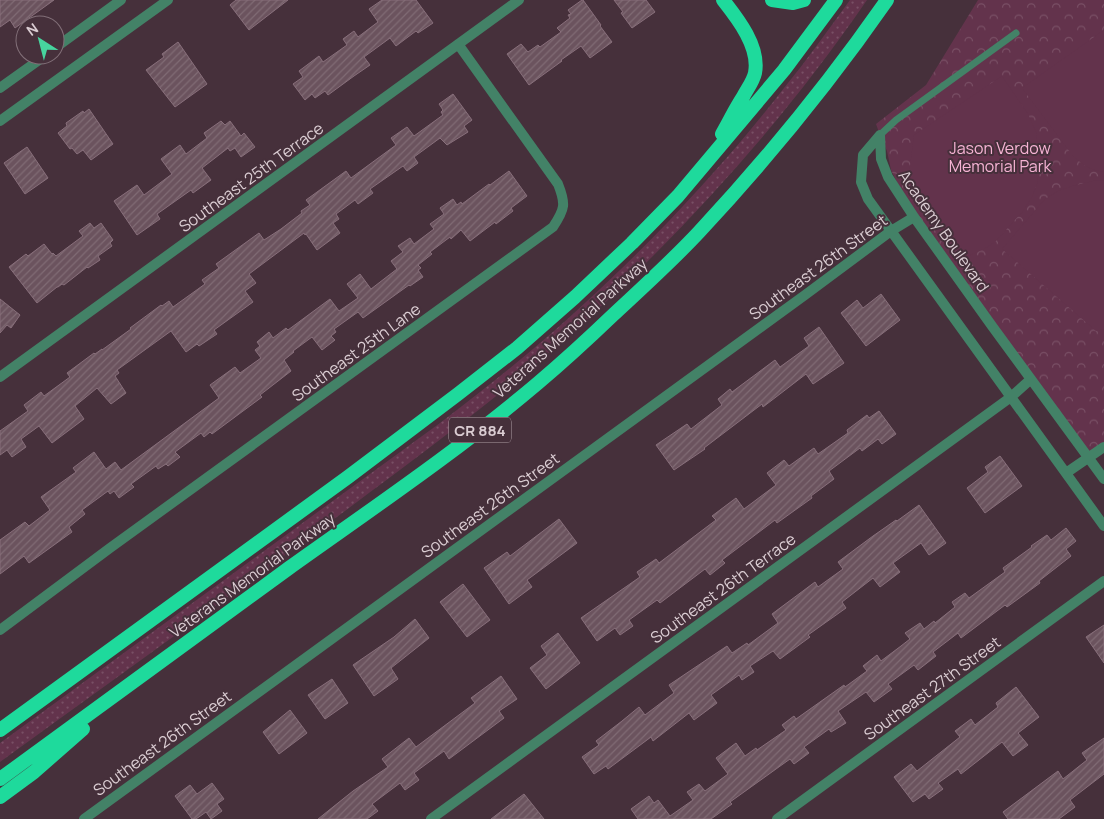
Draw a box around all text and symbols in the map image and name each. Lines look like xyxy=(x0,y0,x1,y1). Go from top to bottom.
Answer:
north arrow xyxy=(15,15,65,65)
text: N xyxy=(22,18,42,40)
street label: Southeast 25th Terrace xyxy=(174,117,328,237)
park label: Jason Verdow Memorial Park xyxy=(949,137,1052,177)
street label: Academy Boulevard xyxy=(894,166,994,296)
street label: Southeast 26th Street xyxy=(744,209,892,325)
street label: Veterans Memorial Parkway xyxy=(488,252,652,403)
street label: Southeast 25th Lane xyxy=(287,298,425,406)
road number: CR 884 xyxy=(449,418,511,442)
street label: Southeast 26th Street xyxy=(416,447,564,563)
street label: Veterans Memorial Parkway xyxy=(164,507,340,643)
street label: Southeast 26th Terrace xyxy=(646,528,800,648)
street label: Southeast 27th Street xyxy=(859,631,1005,745)
street label: Southeast 26th Street xyxy=(88,685,236,801)

